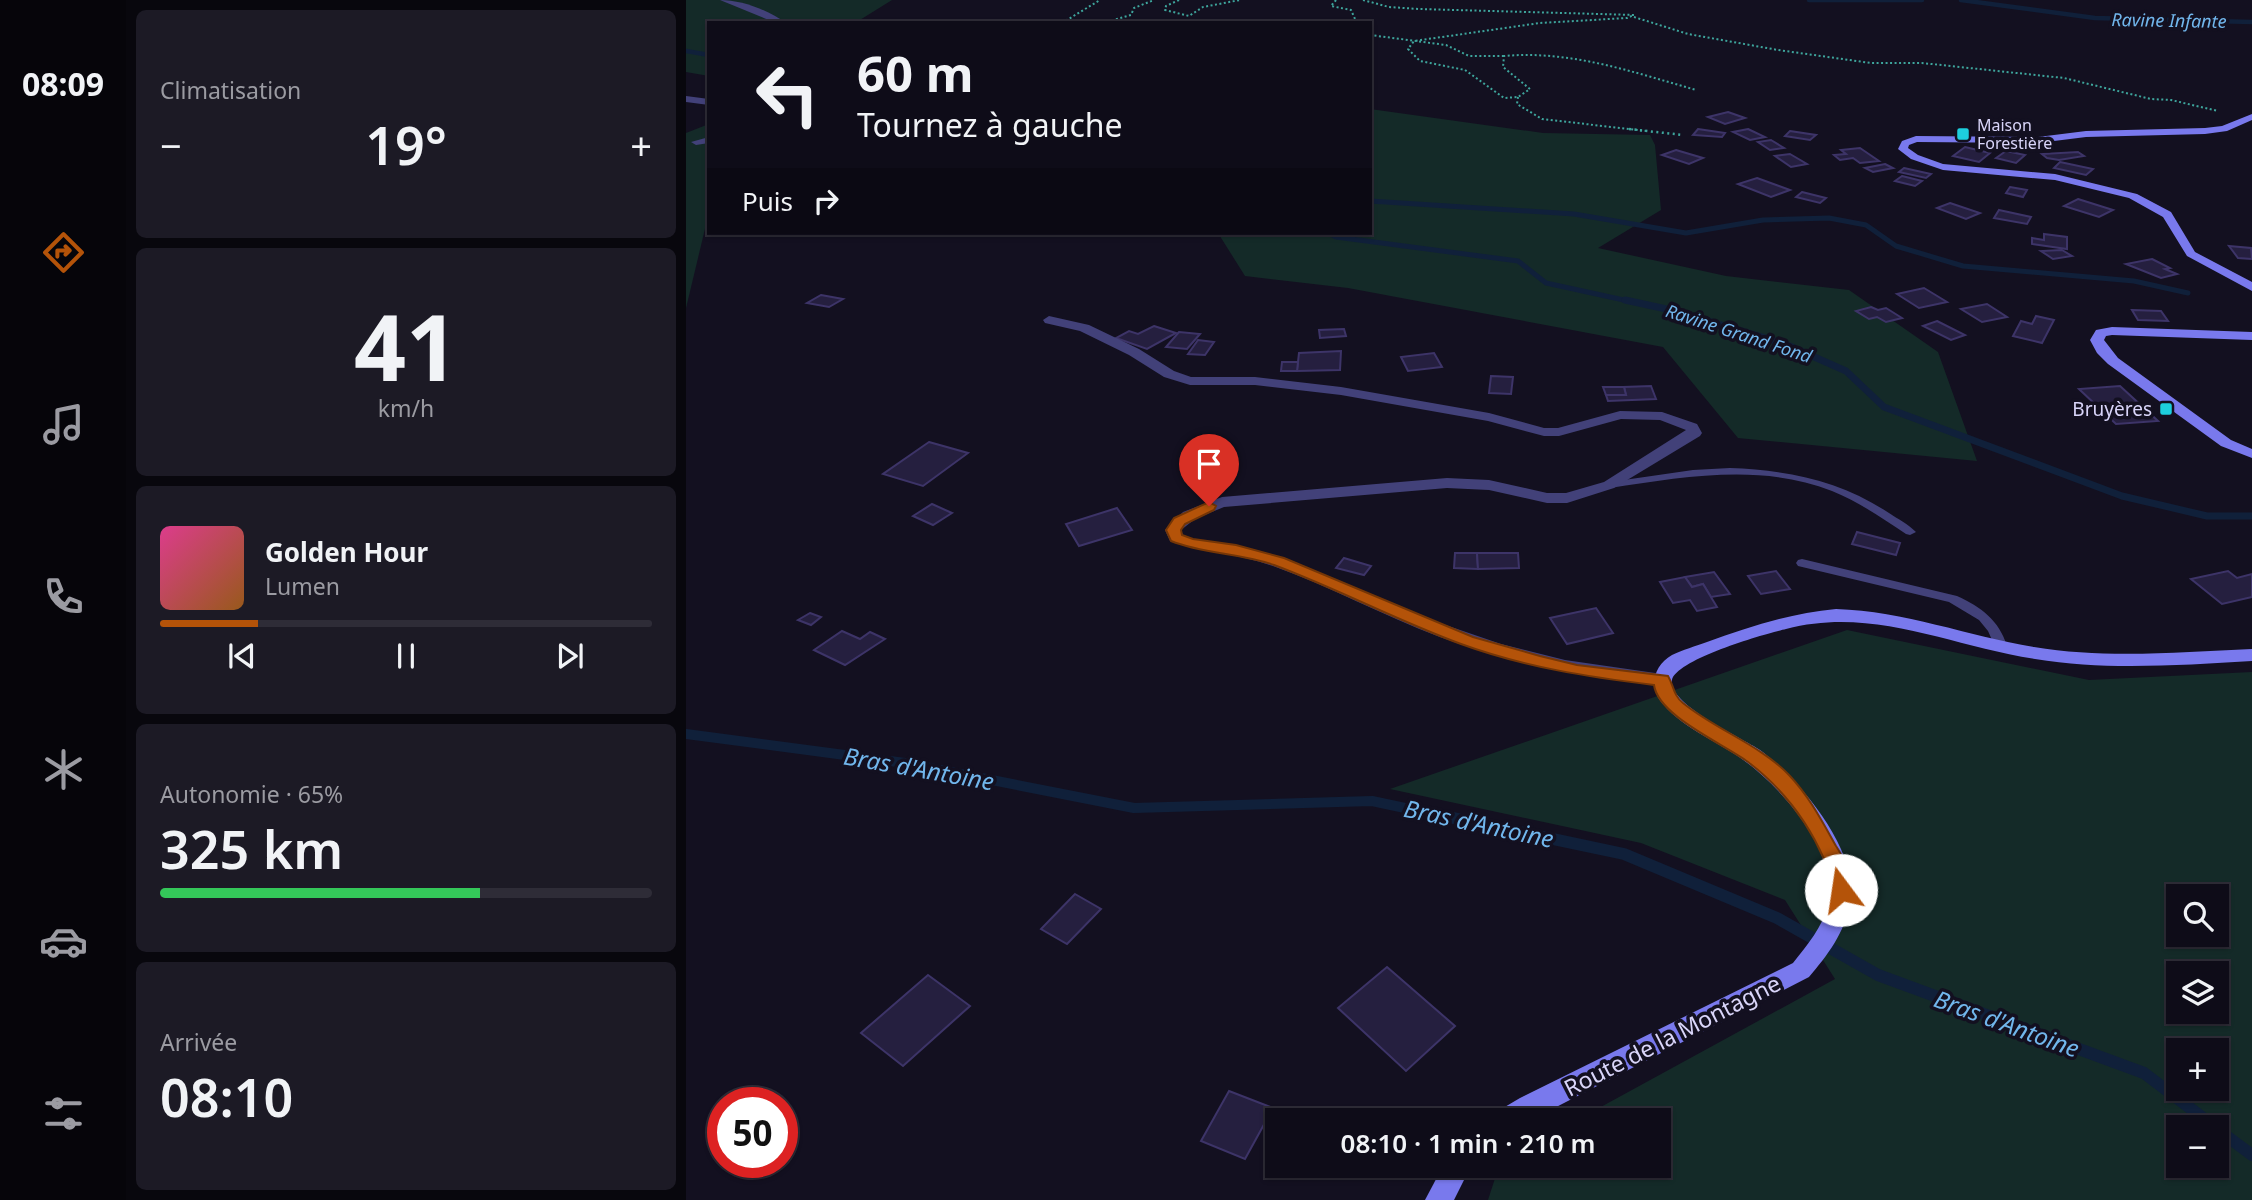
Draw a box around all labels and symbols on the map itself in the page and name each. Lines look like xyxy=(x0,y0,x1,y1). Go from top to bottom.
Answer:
water label: Ravine Infante xyxy=(2111,7,2227,33)
place label: Maison Forestière xyxy=(1977,114,2052,154)
marker: Maison Forestière xyxy=(1955,126,1971,142)
water label: Ravine Grand Fond xyxy=(1663,298,1816,368)
place label: Bruyères xyxy=(2072,396,2152,422)
marker: Bruyères xyxy=(2158,401,2174,417)
pin xyxy=(1179,434,1239,506)
water label: Bras d'Antoine xyxy=(841,739,997,797)
water label: Bras d'Antoine xyxy=(1401,791,1557,855)
position arrow xyxy=(1804,853,1878,927)
street label: Route de la Montagne xyxy=(1558,966,1786,1104)
water label: Bras d'Antoine xyxy=(1930,981,2084,1065)
speed limit sign: 50 xyxy=(707,1087,798,1178)

